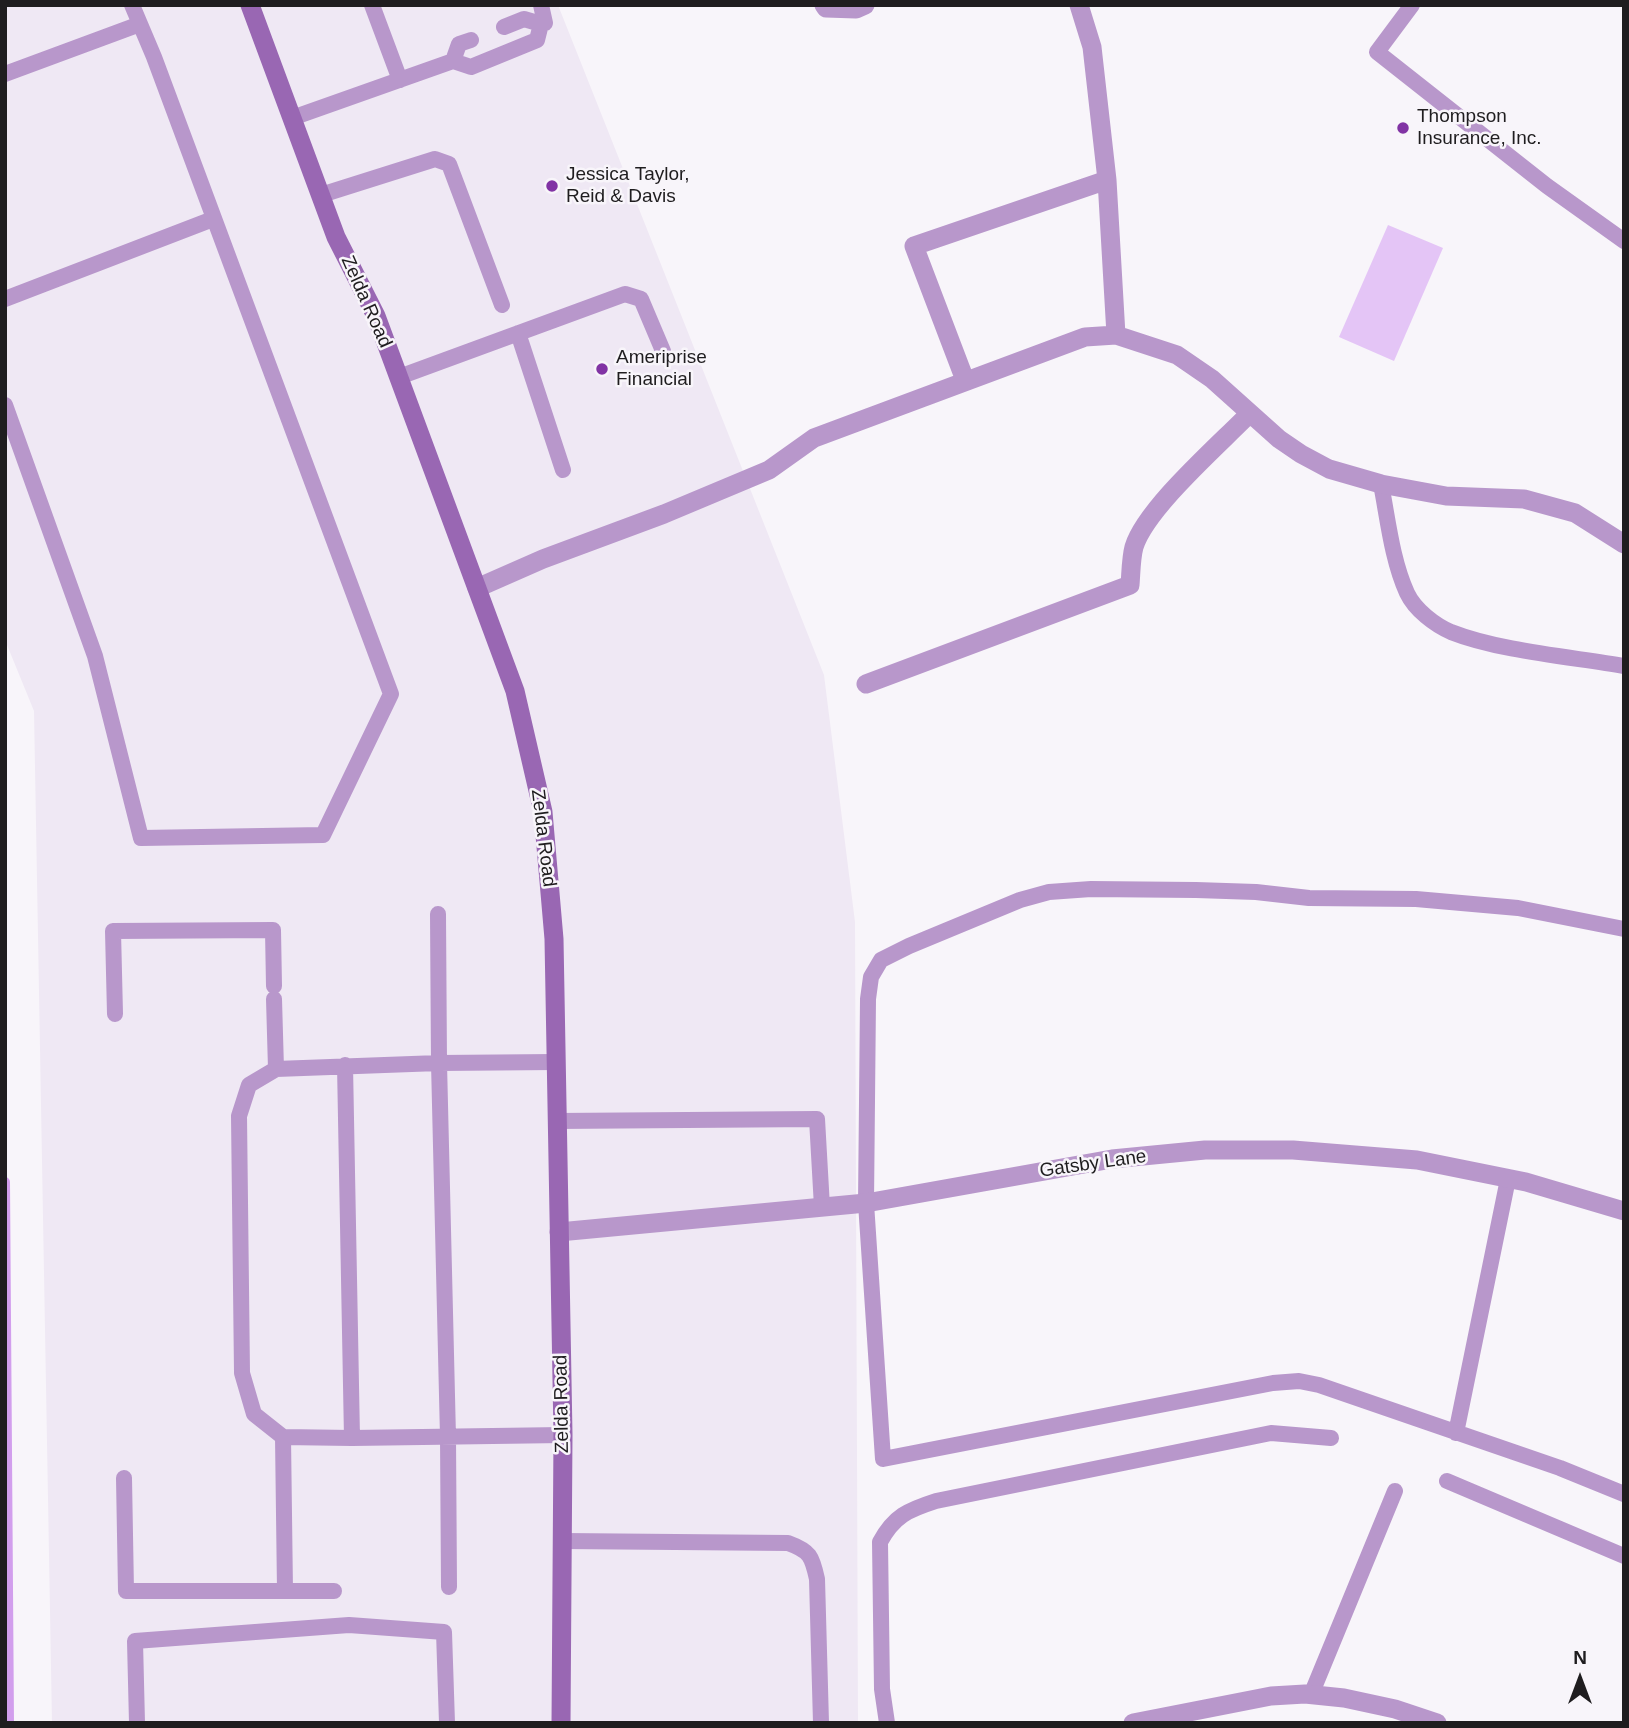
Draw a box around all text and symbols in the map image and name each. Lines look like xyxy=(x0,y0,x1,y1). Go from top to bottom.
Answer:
place label: Thompson Insurance, Inc. xyxy=(1417,106,1542,150)
marker: Thompson Insurance, Inc. xyxy=(1395,120,1411,136)
place label: Jessica Taylor, Reid & Davis xyxy=(566,164,690,208)
marker: Jessica Taylor, Reid & Davis xyxy=(544,178,560,194)
street label: Zelda Road xyxy=(336,252,396,352)
place label: Ameriprise Financial xyxy=(616,347,707,391)
marker: Ameriprise Financial xyxy=(594,361,610,377)
street label: Zelda Road xyxy=(526,788,560,888)
street label: Gatsby Lane xyxy=(1038,1145,1148,1183)
street label: Zelda Road xyxy=(550,1355,574,1453)
north arrow xyxy=(1545,1644,1615,1714)
text: N xyxy=(1573,1647,1587,1668)

